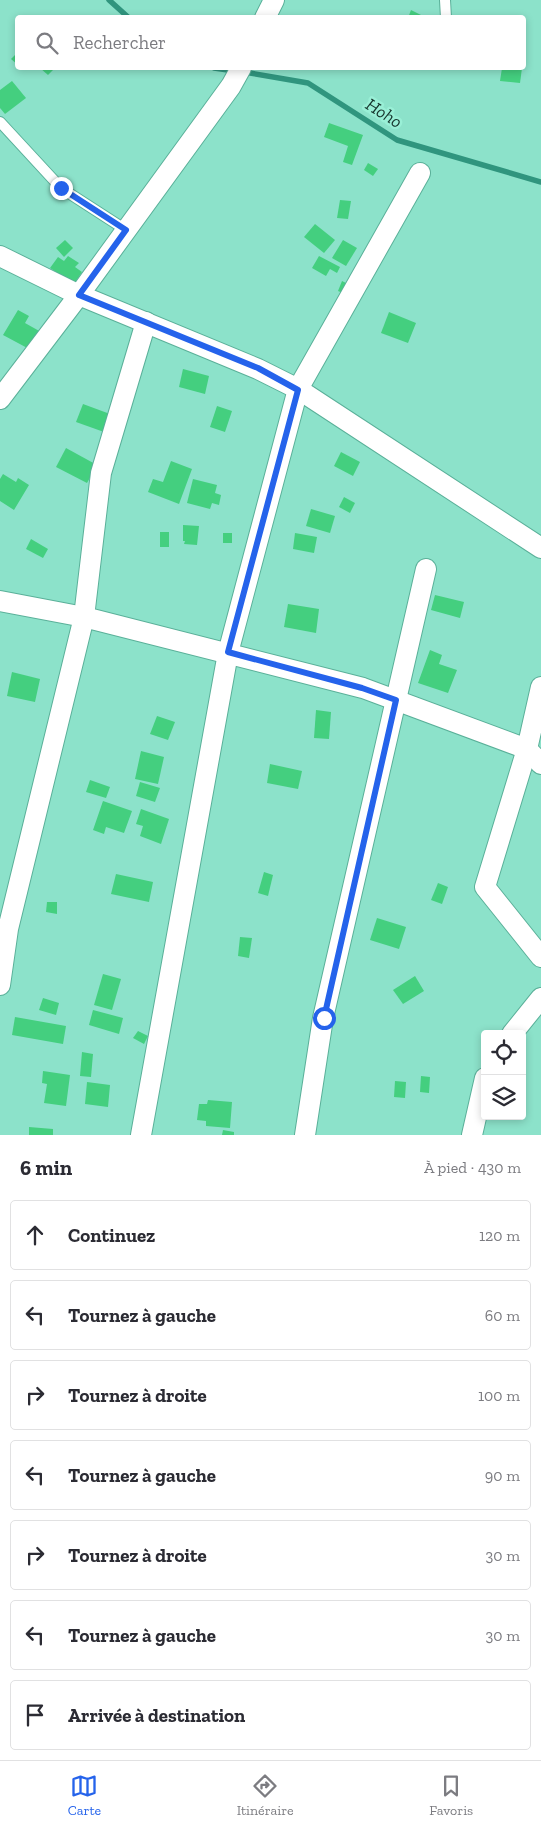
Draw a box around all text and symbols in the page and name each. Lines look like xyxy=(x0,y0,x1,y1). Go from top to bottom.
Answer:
search box xyxy=(15,15,526,70)
icon: search xyxy=(33,29,61,57)
text: Rechercher xyxy=(73,31,166,54)
water label: Hoho xyxy=(362,93,406,133)
route end xyxy=(50,177,73,200)
route start xyxy=(313,1007,336,1030)
map controls xyxy=(481,1030,526,1120)
button: locate xyxy=(481,1030,526,1075)
button: layers xyxy=(481,1075,526,1120)
text: 6 min xyxy=(20,1155,72,1180)
text: À pied · 430 m xyxy=(424,1158,521,1177)
icon: ahead xyxy=(21,1221,49,1249)
text: Continuez xyxy=(68,1224,155,1247)
text: 120 m xyxy=(479,1226,520,1245)
icon: left xyxy=(21,1301,49,1329)
text: Tournez à gauche xyxy=(68,1304,216,1327)
text: 60 m xyxy=(485,1306,520,1325)
icon: right xyxy=(21,1381,49,1409)
text: Tournez à droite xyxy=(68,1384,207,1407)
text: 100 m xyxy=(478,1386,520,1405)
icon: left xyxy=(21,1461,49,1489)
text: Tournez à gauche xyxy=(68,1464,216,1487)
text: 90 m xyxy=(485,1466,520,1485)
icon: right xyxy=(21,1541,49,1569)
text: Tournez à droite xyxy=(68,1544,207,1567)
text: 30 m xyxy=(486,1546,520,1565)
icon: left xyxy=(21,1621,49,1649)
text: Tournez à gauche xyxy=(68,1624,216,1647)
text: 30 m xyxy=(486,1626,520,1645)
icon: arrive xyxy=(21,1701,49,1729)
text: Arrivée à destination xyxy=(68,1704,245,1727)
tab: Carte xyxy=(68,1772,101,1819)
tab: Itinéraire xyxy=(237,1772,294,1819)
tab: Favoris xyxy=(429,1772,473,1819)

